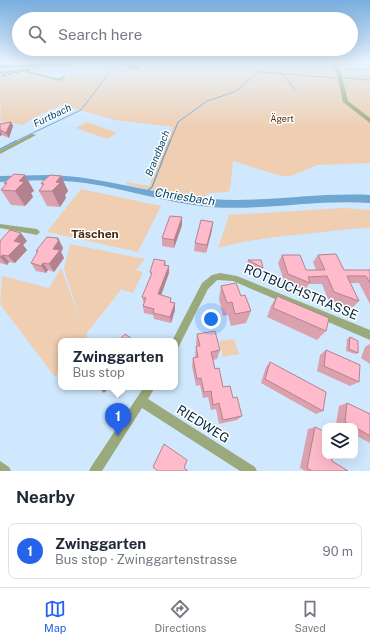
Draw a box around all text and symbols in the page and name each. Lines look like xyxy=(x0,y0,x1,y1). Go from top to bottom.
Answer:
search box xyxy=(12,12,358,56)
icon: search xyxy=(26,23,48,45)
text: Search here xyxy=(58,26,142,43)
water label: Furtbach xyxy=(31,101,73,129)
park label: Ägert xyxy=(270,113,294,124)
water label: Brandbach xyxy=(142,128,172,178)
water label: Chriesbach xyxy=(154,185,216,209)
district label: Täschen xyxy=(71,227,119,241)
street label: ROTBUCHSTRASSE xyxy=(242,261,360,323)
your location xyxy=(201,309,221,329)
popup xyxy=(58,338,178,390)
text: Zwinggarten xyxy=(72,348,164,365)
text: Bus stop xyxy=(72,365,125,380)
street label: RIEDWEG xyxy=(174,402,232,446)
pin: 1 xyxy=(105,403,131,436)
map controls xyxy=(322,423,358,459)
button: layers xyxy=(322,423,358,459)
text: Nearby xyxy=(16,487,75,507)
text: Zwinggarten xyxy=(55,535,146,552)
text: 1 xyxy=(27,544,33,559)
text: 90 m xyxy=(323,544,353,559)
text: Bus stop · Zwinggartenstrasse xyxy=(55,552,237,567)
tab: Map xyxy=(44,598,66,634)
tab: Directions xyxy=(155,598,206,634)
tab: Saved xyxy=(294,598,326,634)

